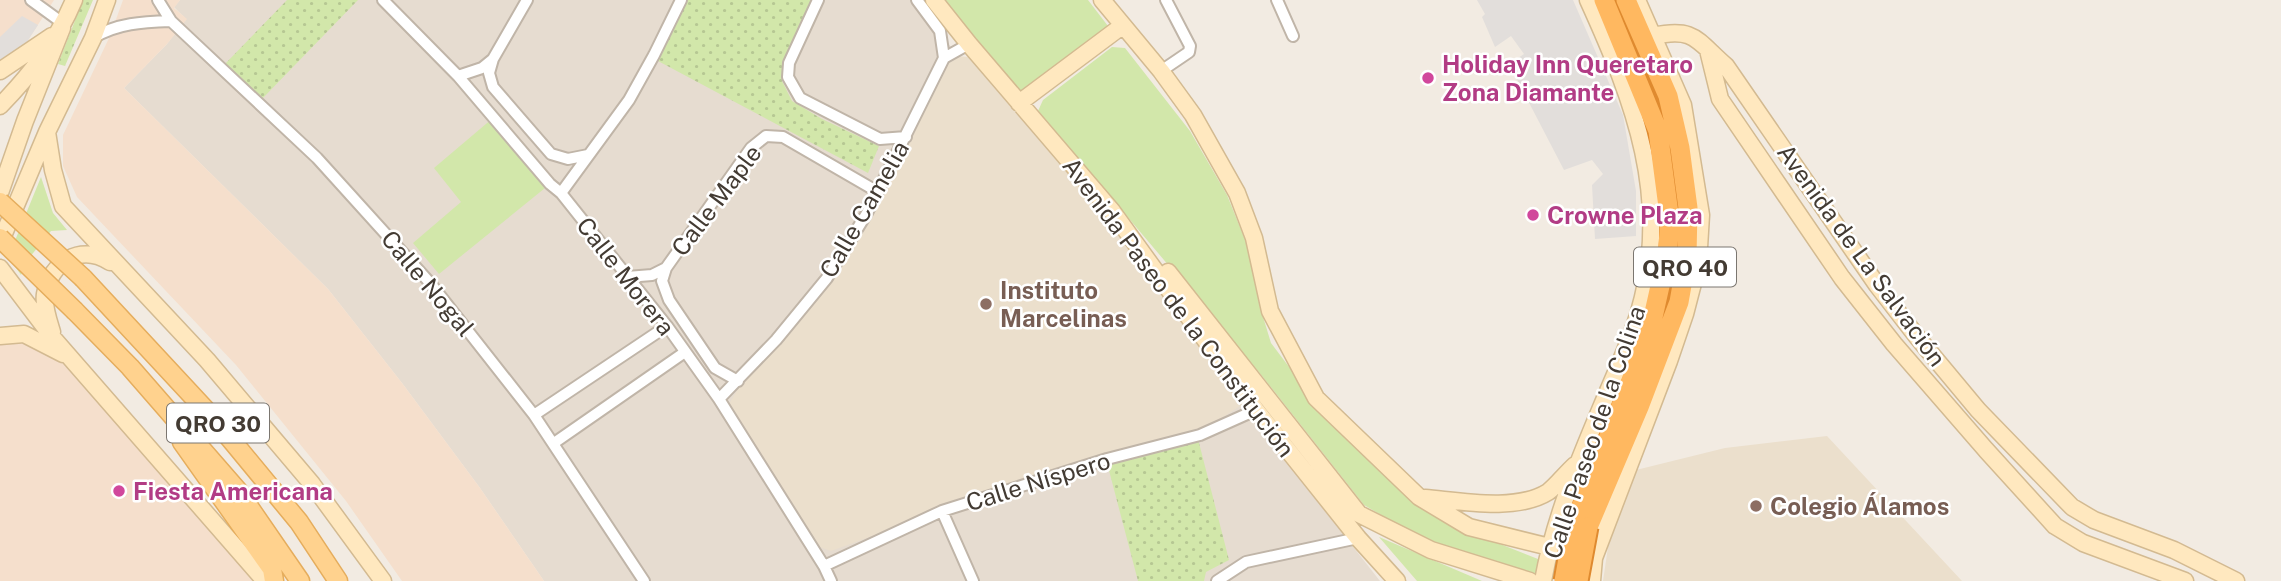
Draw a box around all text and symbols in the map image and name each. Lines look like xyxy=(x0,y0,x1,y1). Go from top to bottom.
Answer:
place label: Holiday Inn Queretaro Zona Diamante xyxy=(1442,50,1693,106)
marker: Holiday Inn Queretaro Zona Diamante xyxy=(1420,70,1436,86)
street label: Calle Camelia xyxy=(814,136,914,282)
street label: Calle Maple xyxy=(665,139,767,261)
street label: Avenida de La Salvación xyxy=(1772,139,1952,371)
street label: Avenida Paseo de la Constitución xyxy=(1057,152,1301,462)
place label: Crowne Plaza xyxy=(1547,201,1703,229)
marker: Crowne Plaza xyxy=(1525,207,1541,223)
street label: Calle Morera xyxy=(571,211,681,341)
street label: Calle Nogal xyxy=(376,225,480,341)
road number: QRO 40 xyxy=(1634,248,1736,286)
place label: Instituto Marcelinas xyxy=(1000,276,1127,332)
marker: Instituto Marcelinas xyxy=(978,296,994,312)
street label: Calle Paseo de la Colina xyxy=(1538,302,1650,562)
road number: QRO 30 xyxy=(167,404,269,442)
street label: Calle Níspero xyxy=(963,446,1113,516)
place label: Fiesta Americana xyxy=(133,477,333,505)
marker: Fiesta Americana xyxy=(111,483,127,499)
place label: Colegio Álamos xyxy=(1770,492,1949,520)
marker: Colegio Álamos xyxy=(1748,498,1764,514)

